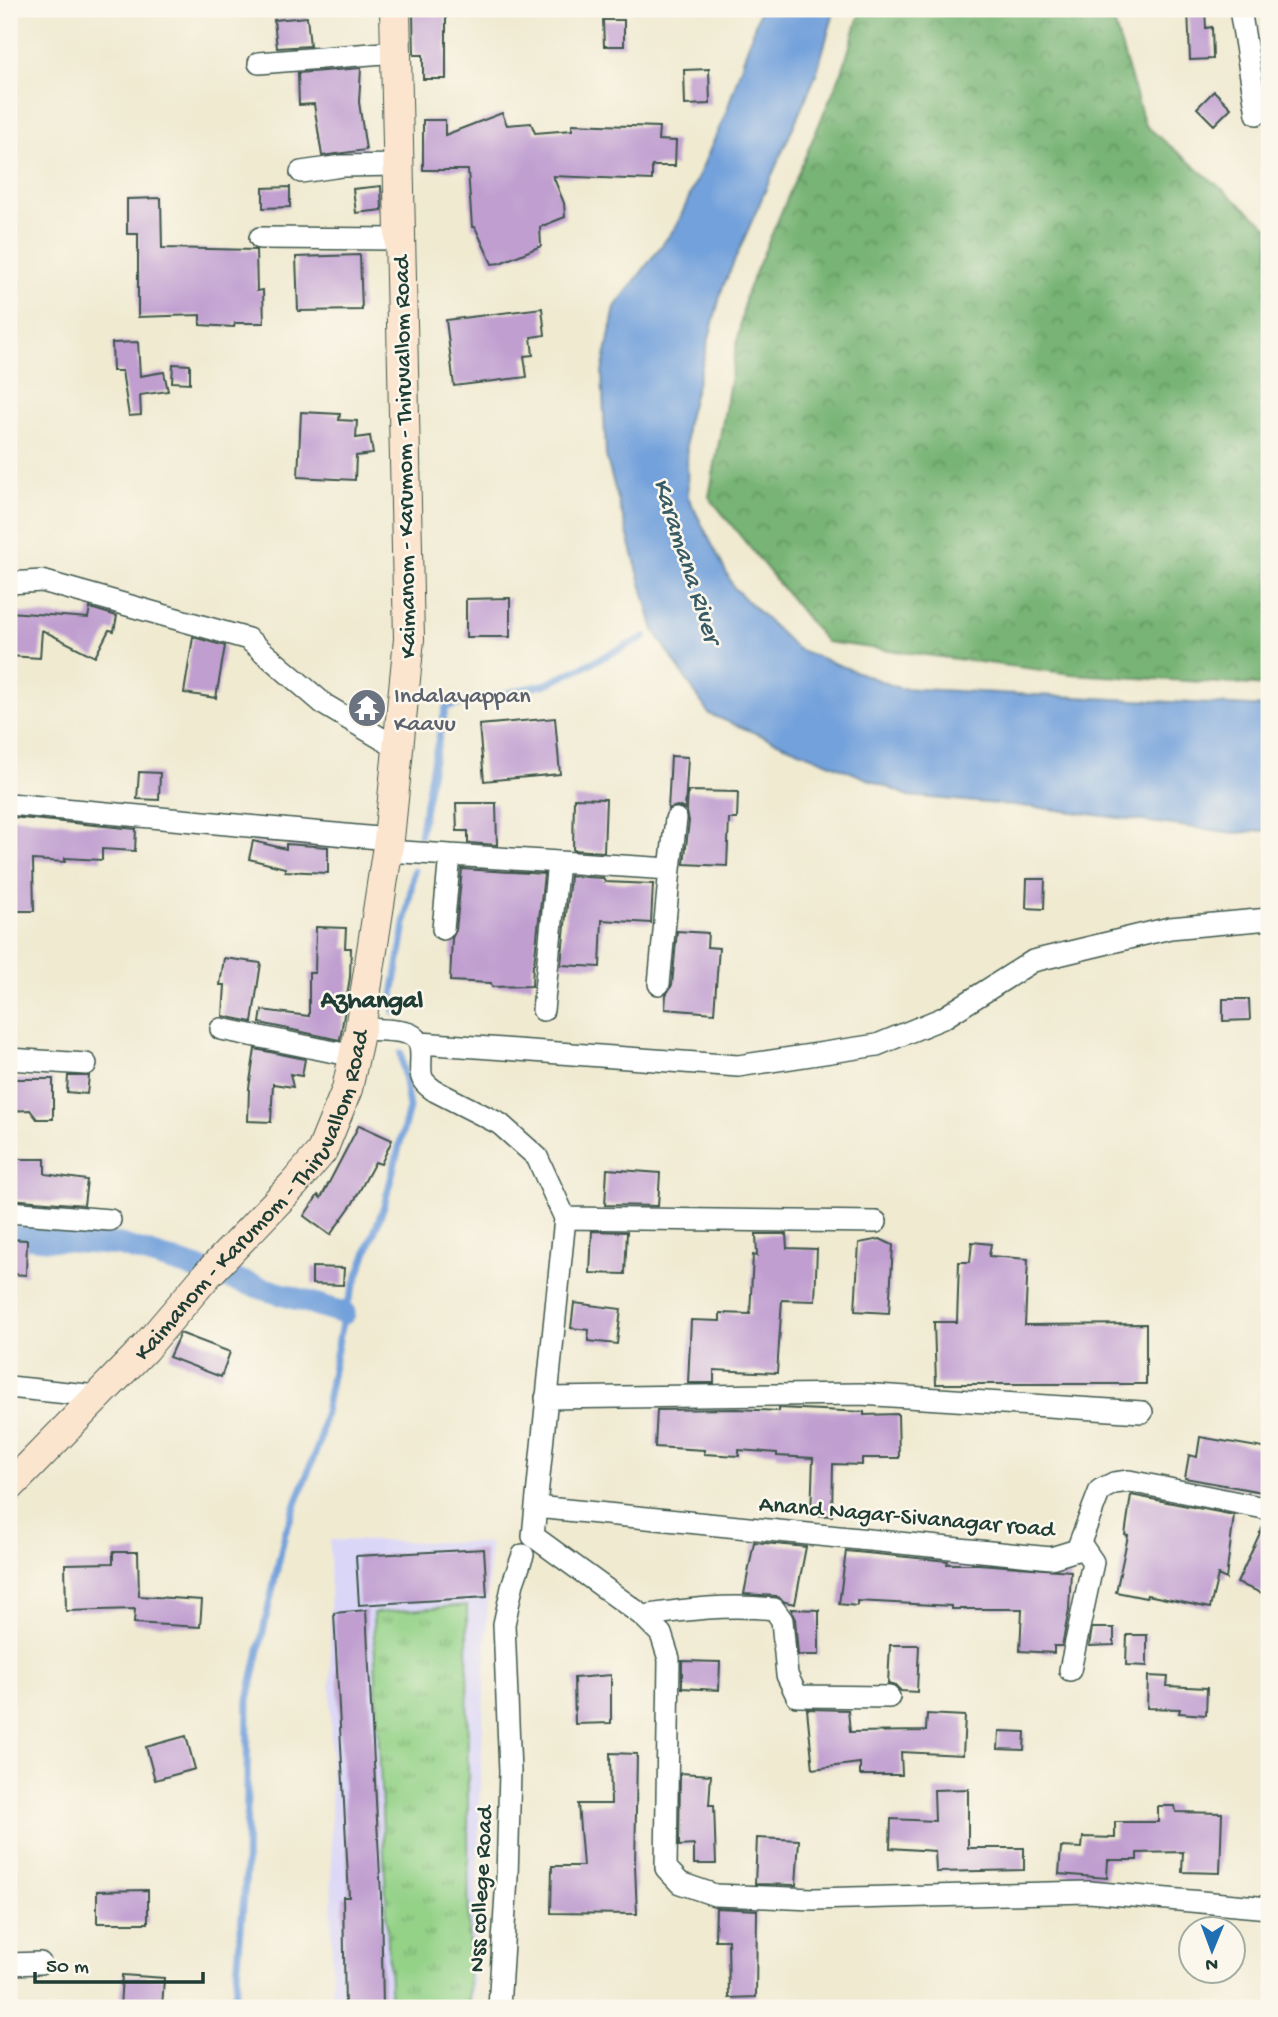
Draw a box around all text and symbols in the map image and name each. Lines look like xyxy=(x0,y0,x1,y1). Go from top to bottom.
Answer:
street label: Kaimanom - Karumom - Thiruvallom Road xyxy=(388,253,425,659)
water label: Karamana River xyxy=(643,475,727,652)
place label: Indalayappan Kaavu xyxy=(394,683,531,740)
temple icon: Indalayappan Kaavu xyxy=(346,687,388,729)
district label: Azhangal xyxy=(320,987,424,1018)
street label: Kaimanom - Karumom - Thiruvallom Road xyxy=(129,1026,378,1368)
street label: Anand Nagar-Sivanagar road xyxy=(758,1491,1058,1546)
street label: Nss college Road xyxy=(464,1803,501,1973)
north arrow xyxy=(1176,1916,1246,1986)
scale bar xyxy=(35,1940,203,1984)
text: N xyxy=(1205,1952,1218,1975)
text: 50 m xyxy=(46,1956,89,1981)

